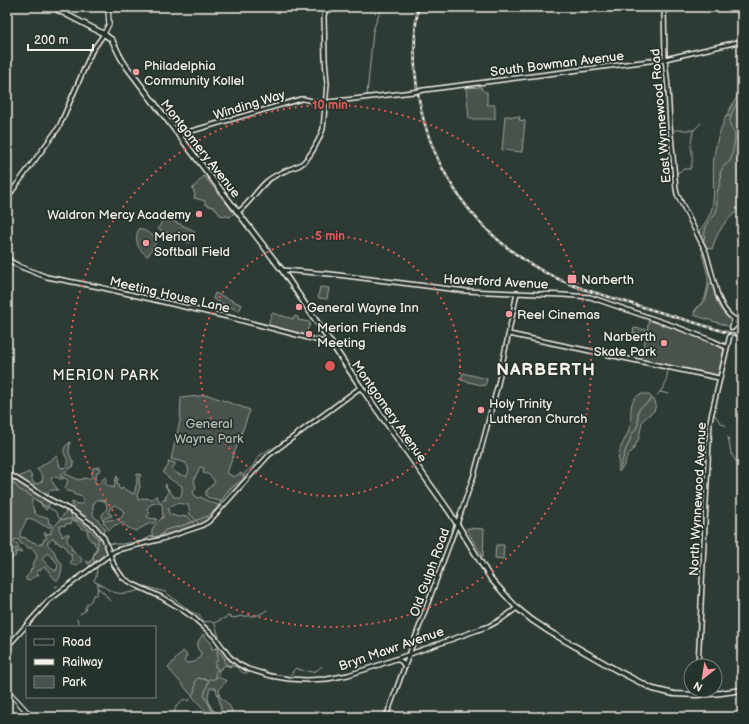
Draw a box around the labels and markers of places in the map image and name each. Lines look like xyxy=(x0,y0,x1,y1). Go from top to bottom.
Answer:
place label: Philadelphia Community Kollel xyxy=(144,58,244,89)
marker: Philadelphia Community Kollel xyxy=(131,67,141,77)
place label: Waldron Mercy Academy xyxy=(47,207,191,223)
marker: Waldron Mercy Academy xyxy=(194,209,204,219)
place label: Merion Softball Field xyxy=(154,229,230,260)
marker: Merion Softball Field xyxy=(141,238,151,248)
place label: Narberth xyxy=(581,272,634,288)
marker: Narberth xyxy=(566,273,578,285)
place label: General Wayne Inn xyxy=(307,300,419,316)
marker: General Wayne Inn xyxy=(294,302,304,312)
place label: Reel Cinemas xyxy=(517,307,601,323)
marker: Reel Cinemas xyxy=(504,309,514,319)
place label: Merion Friends Meeting xyxy=(317,320,407,351)
marker: Merion Friends Meeting xyxy=(304,329,314,339)
place label: Narberth Skate Park xyxy=(594,329,657,360)
marker: Narberth Skate Park xyxy=(659,338,669,348)
centre of rings xyxy=(323,359,337,373)
place label: Holy Trinity Lutheran Church xyxy=(489,396,587,427)
marker: Holy Trinity Lutheran Church xyxy=(476,405,486,415)

